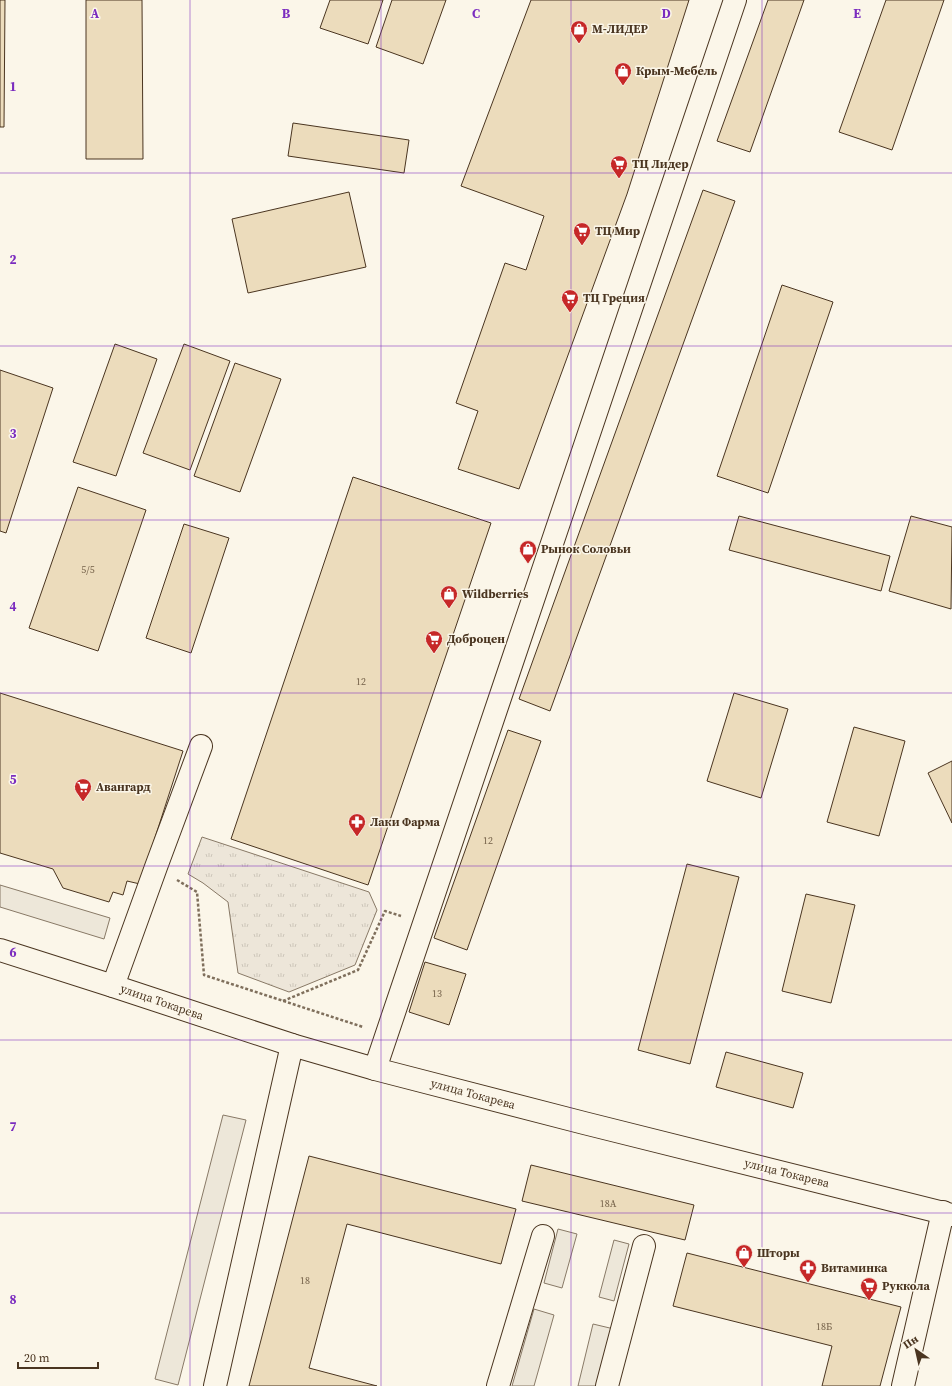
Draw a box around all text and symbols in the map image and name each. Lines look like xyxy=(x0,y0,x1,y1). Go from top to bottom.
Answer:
text: A xyxy=(91,5,100,22)
text: B xyxy=(282,5,291,22)
text: C xyxy=(472,5,480,22)
text: D xyxy=(661,5,671,22)
text: E xyxy=(853,5,861,22)
shop icon: М-ЛИДЕР xyxy=(569,19,589,44)
place label: М-ЛИДЕР xyxy=(592,21,648,37)
shop icon: Крым-Мебель xyxy=(613,61,633,86)
place label: Крым-Мебель xyxy=(636,63,718,79)
text: 1 xyxy=(9,78,17,95)
supermarket icon: ТЦ Лидер xyxy=(609,154,629,179)
place label: ТЦ Лидер xyxy=(632,156,689,172)
supermarket icon: ТЦ Мир xyxy=(572,221,592,246)
place label: ТЦ Мир xyxy=(595,223,640,239)
text: 2 xyxy=(9,251,17,268)
supermarket icon: ТЦ Греция xyxy=(560,288,580,313)
place label: ТЦ Греция xyxy=(583,290,645,306)
text: 3 xyxy=(9,425,17,442)
shop icon: Рынок Соловьи xyxy=(518,539,538,564)
place label: Рынок Соловьи xyxy=(541,541,631,557)
house number: 5/5 xyxy=(81,563,95,576)
shop icon: Wildberries xyxy=(439,584,459,609)
place label: Wildberries xyxy=(462,586,529,602)
text: 4 xyxy=(9,598,17,615)
supermarket icon: Доброцен xyxy=(424,629,444,654)
place label: Доброцен xyxy=(447,631,505,647)
house number: 12 xyxy=(356,675,366,688)
text: 5 xyxy=(9,771,17,788)
supermarket icon: Авангард xyxy=(73,777,93,802)
place label: Авангард xyxy=(96,779,151,795)
pharmacy icon: Лаки Фарма xyxy=(347,812,367,837)
place label: Лаки Фарма xyxy=(370,814,441,830)
house number: 12 xyxy=(483,834,493,847)
text: 6 xyxy=(9,944,17,961)
street label: улица Токарева xyxy=(118,980,207,1024)
house number: 13 xyxy=(432,987,442,1000)
street label: улица Токарева xyxy=(429,1075,518,1113)
text: 7 xyxy=(9,1118,17,1135)
street label: улица Токарева xyxy=(743,1155,832,1192)
house number: 18А xyxy=(600,1197,617,1210)
shop icon: Шторы xyxy=(734,1243,754,1268)
place label: Шторы xyxy=(757,1245,800,1261)
pharmacy icon: Витаминка xyxy=(798,1258,818,1283)
place label: Витаминка xyxy=(821,1260,888,1276)
house number: 18 xyxy=(300,1274,310,1287)
supermarket icon: Руккола xyxy=(859,1276,879,1301)
place label: Руккола xyxy=(882,1278,931,1294)
text: 8 xyxy=(9,1291,17,1308)
house number: 18Б xyxy=(816,1320,832,1333)
north arrow xyxy=(896,1330,936,1370)
text: Пн xyxy=(900,1332,921,1353)
scale bar xyxy=(18,1344,98,1370)
text: 20 m xyxy=(24,1350,50,1366)

